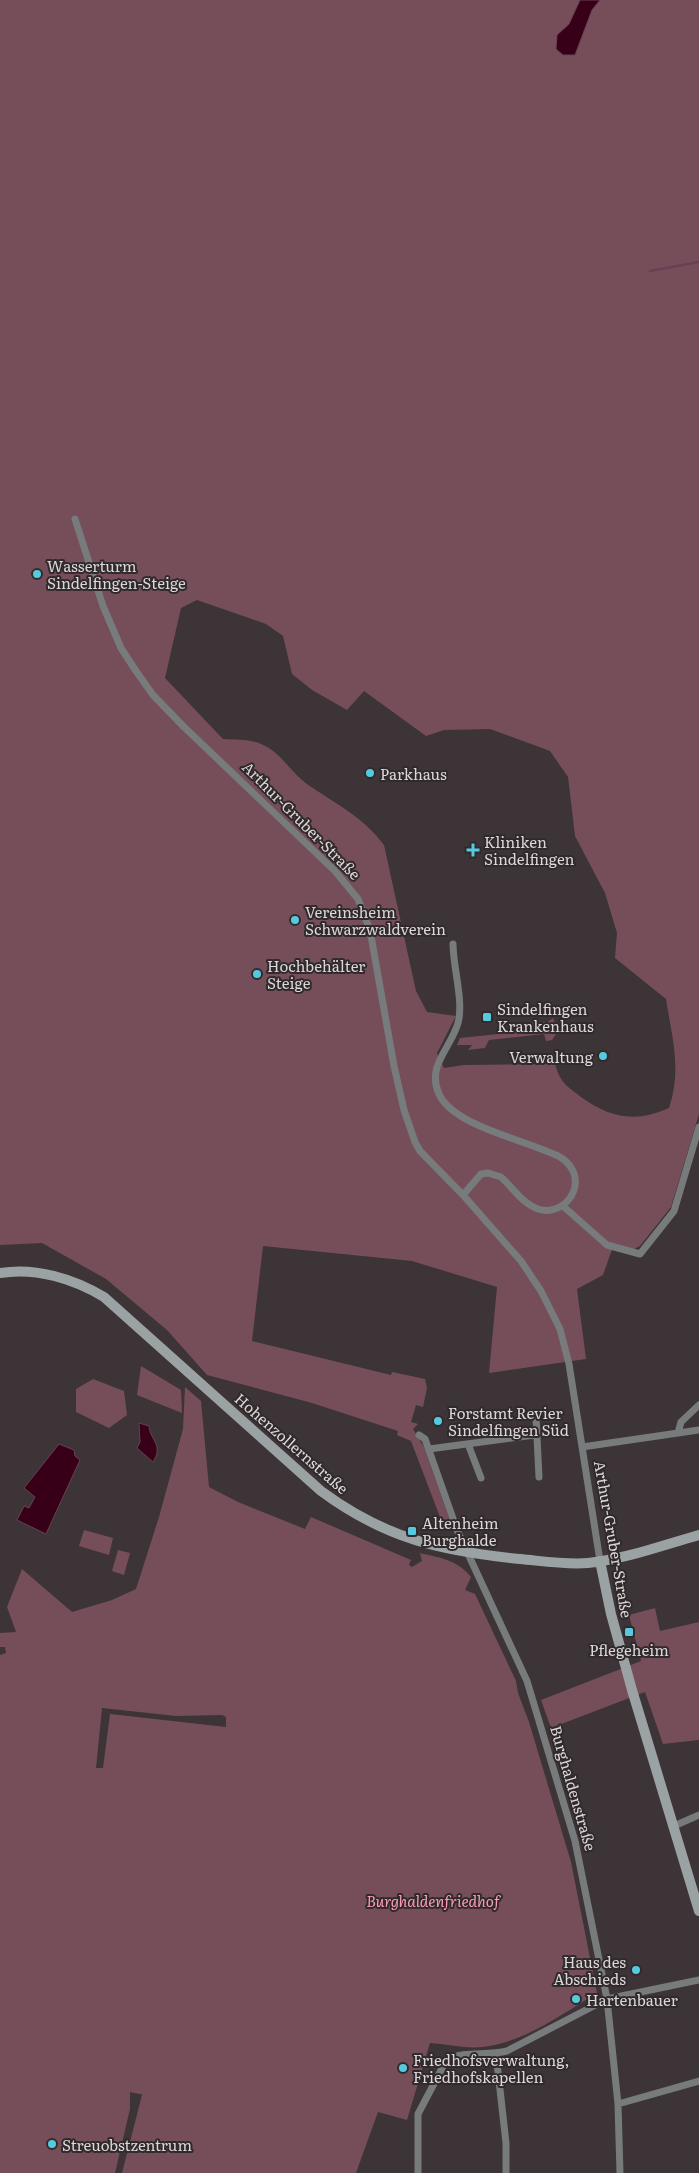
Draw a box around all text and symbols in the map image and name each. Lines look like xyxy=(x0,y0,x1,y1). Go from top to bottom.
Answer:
place label: Wasserturm Sindelfingen-Steige xyxy=(47,554,186,594)
marker: Wasserturm Sindelfingen-Steige xyxy=(31,568,43,580)
street label: Arthur-Gruber-Straße xyxy=(238,756,367,885)
place label: Parkhaus xyxy=(380,762,447,785)
marker: Parkhaus xyxy=(364,767,376,779)
place label: Kliniken Sindelfingen xyxy=(484,830,575,870)
marker: Kliniken Sindelfingen xyxy=(466,843,480,857)
place label: Vereinsheim Schwarzwaldverein xyxy=(305,900,446,940)
marker: Vereinsheim Schwarzwaldverein xyxy=(289,914,301,926)
place label: Hochbehälter Steige xyxy=(267,954,365,994)
marker: Hochbehälter Steige xyxy=(251,968,263,980)
place label: Sindelfingen Krankenhaus xyxy=(497,997,594,1037)
marker: Sindelfingen Krankenhaus xyxy=(481,1011,493,1023)
place label: Verwaltung xyxy=(509,1045,594,1068)
marker: Verwaltung xyxy=(597,1050,609,1062)
street label: Hohenzollernstraße xyxy=(230,1387,354,1499)
place label: Forstamt Revier Sindelfingen Süd xyxy=(448,1401,569,1441)
marker: Forstamt Revier Sindelfingen Süd xyxy=(432,1415,444,1427)
street label: Arthur-Gruber-Straße xyxy=(589,1459,639,1620)
place label: Altenheim Burghalde xyxy=(422,1511,499,1551)
marker: Altenheim Burghalde xyxy=(406,1525,418,1537)
marker: Pflegeheim xyxy=(623,1626,635,1638)
place label: Pflegeheim xyxy=(589,1638,669,1661)
street label: Burghaldenstraße xyxy=(545,1723,603,1854)
park label: Burghaldenfriedhof xyxy=(366,1889,502,1912)
place label: Haus des Abschieds xyxy=(554,1950,626,1990)
marker: Haus des Abschieds xyxy=(630,1964,642,1976)
place label: Hartenbauer xyxy=(586,1988,678,2011)
marker: Hartenbauer xyxy=(570,1993,582,2005)
place label: Friedhofsverwaltung, Friedhofskapellen xyxy=(413,2048,569,2088)
marker: Friedhofsverwaltung, Friedhofskapellen xyxy=(397,2062,409,2074)
place label: Streuobstzentrum xyxy=(62,2133,192,2156)
marker: Streuobstzentrum xyxy=(46,2138,58,2150)

